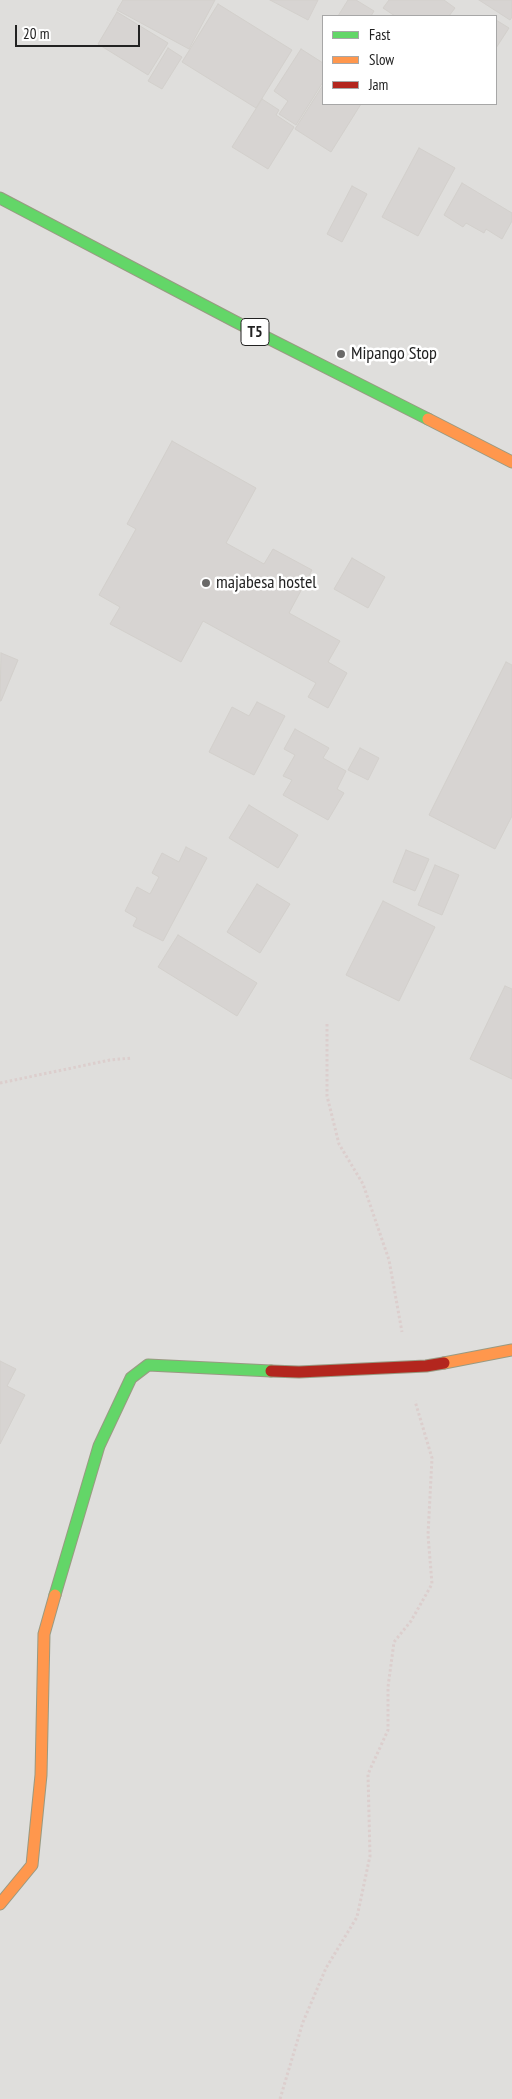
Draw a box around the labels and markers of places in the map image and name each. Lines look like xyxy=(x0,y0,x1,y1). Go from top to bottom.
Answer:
place label: Mipango Stop xyxy=(351,343,437,365)
marker: Mipango Stop xyxy=(335,348,347,360)
place label: majabesa hostel xyxy=(216,572,317,594)
marker: majabesa hostel xyxy=(200,577,212,589)

